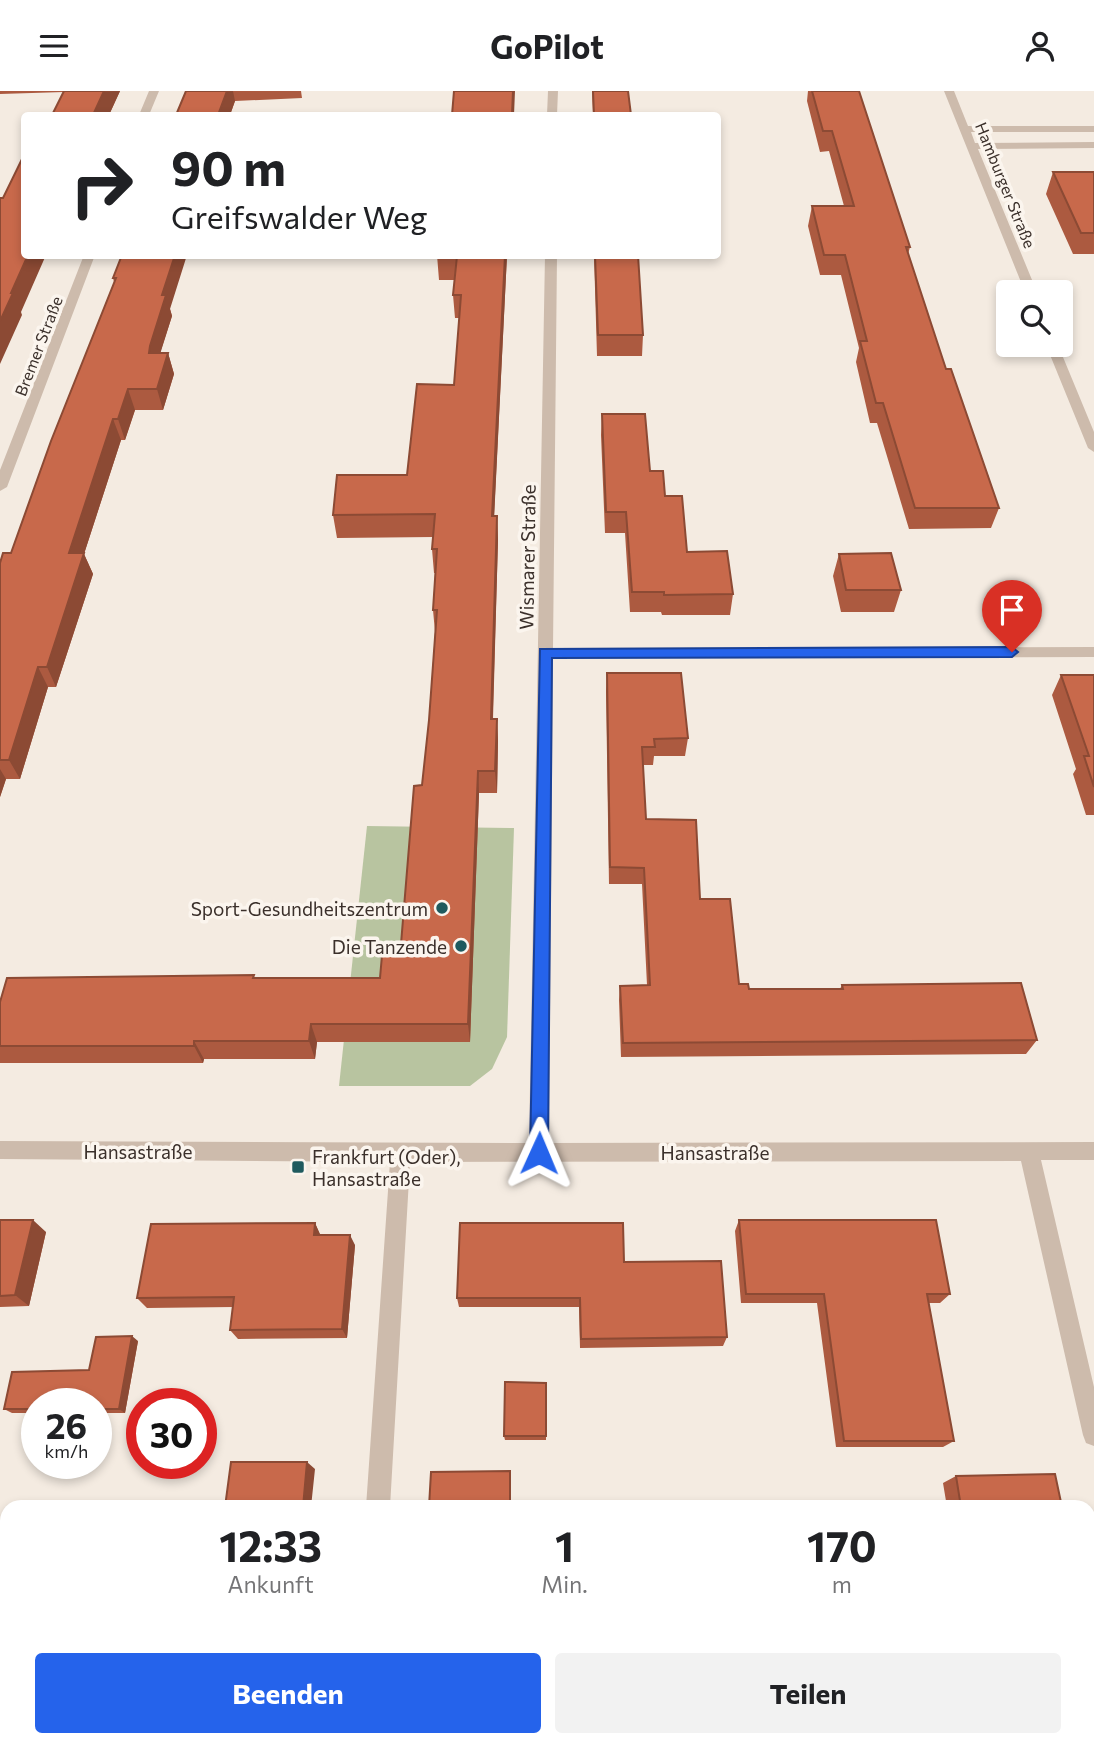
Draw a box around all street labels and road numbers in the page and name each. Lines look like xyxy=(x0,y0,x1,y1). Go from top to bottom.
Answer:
street label: Hamburger Straße xyxy=(972,119,1040,251)
street label: Bremer Straße xyxy=(10,293,66,399)
street label: Wismarer Straße xyxy=(514,484,540,630)
street label: Hansastraße xyxy=(84,1140,192,1163)
street label: Hansastraße xyxy=(661,1141,769,1164)

